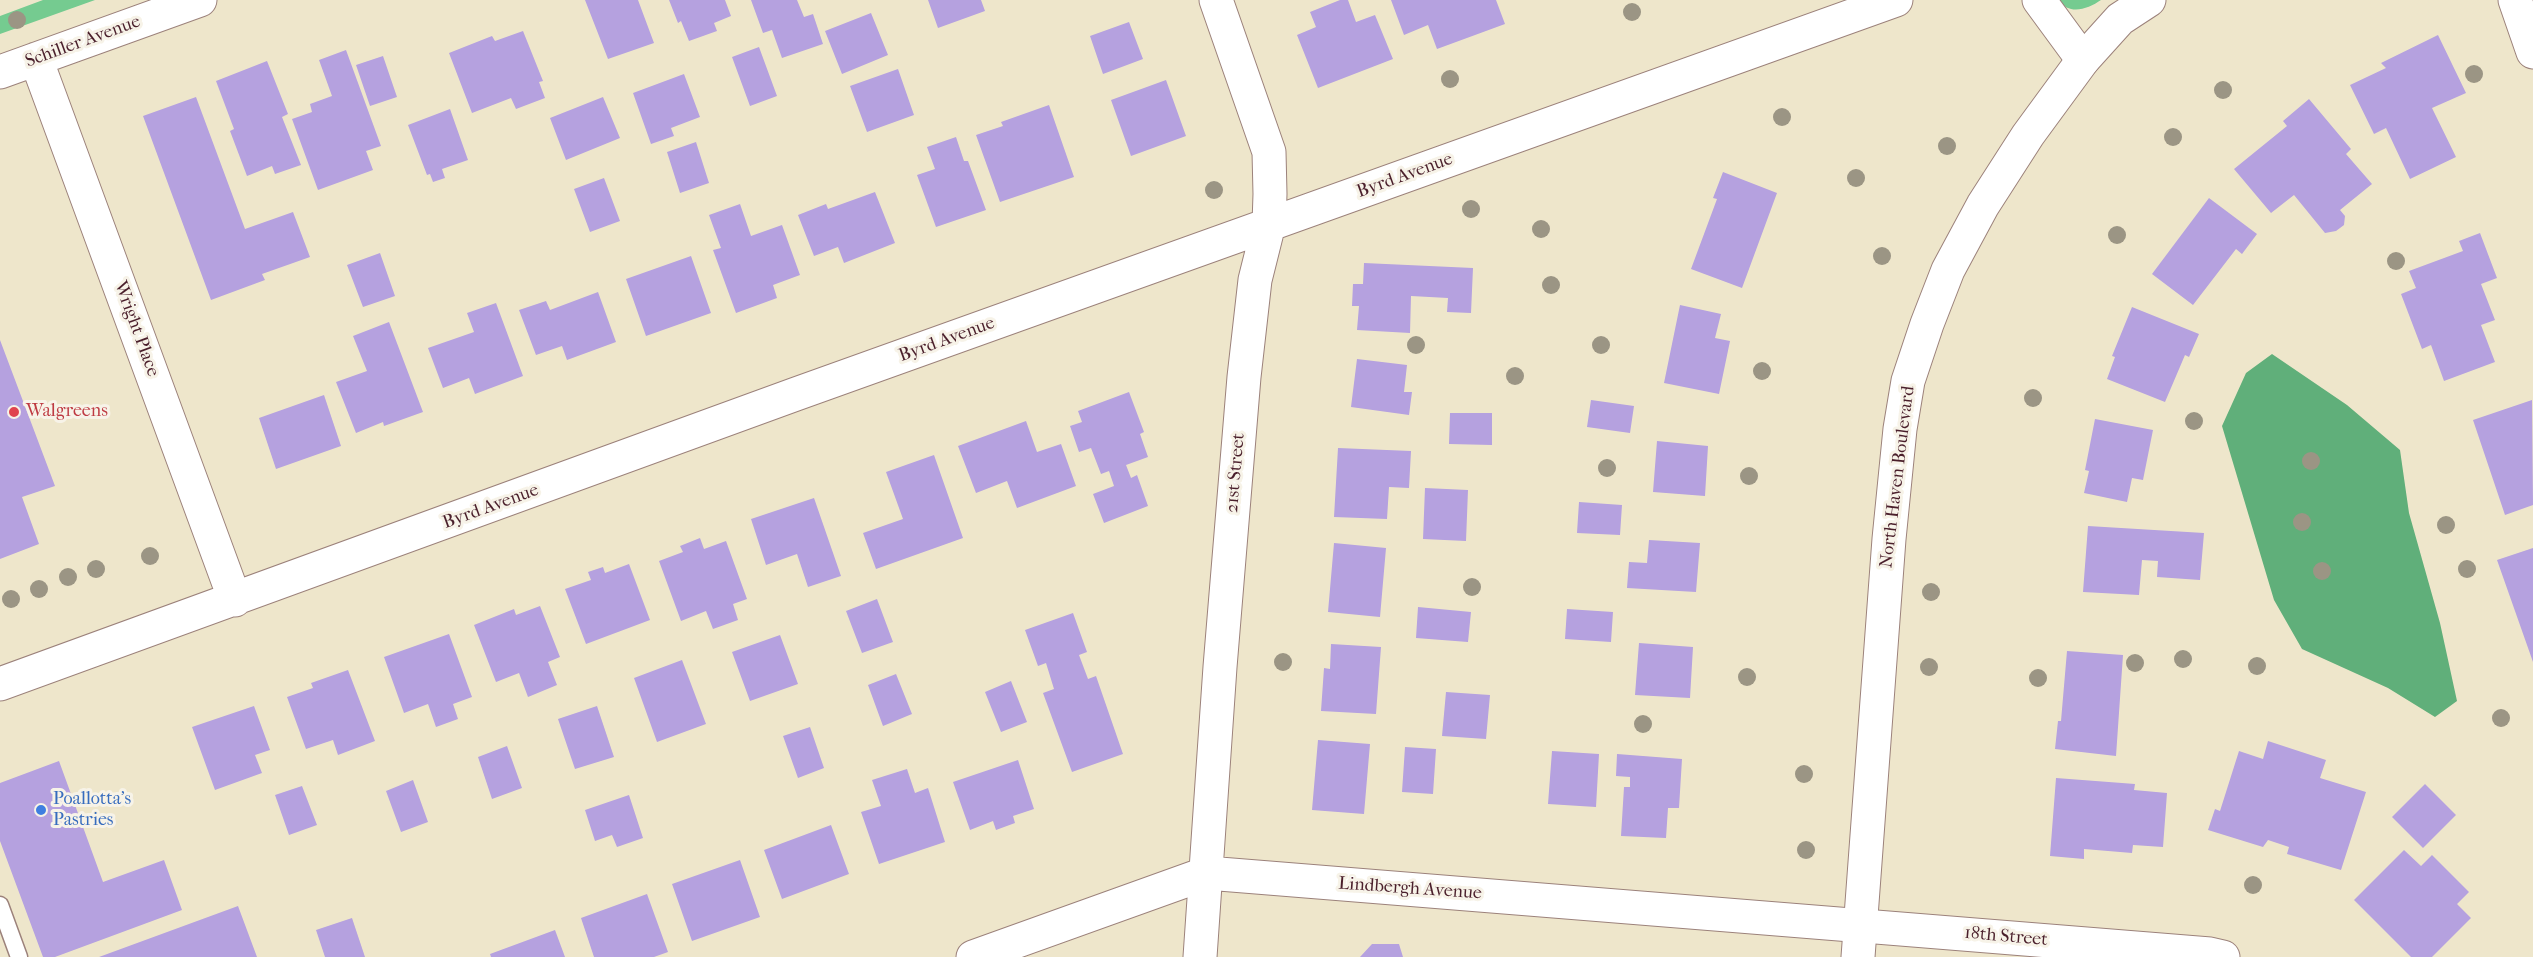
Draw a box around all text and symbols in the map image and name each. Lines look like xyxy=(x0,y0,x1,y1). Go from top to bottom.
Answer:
street label: Schiller Avenue xyxy=(22,11,144,73)
street label: Byrd Avenue xyxy=(1354,149,1456,203)
street label: Wright Place xyxy=(109,278,163,380)
street label: Byrd Avenue xyxy=(896,313,998,367)
street label: North Haven Boulevard xyxy=(1876,385,1920,569)
place label: Walgreens xyxy=(26,401,108,423)
marker: Walgreens xyxy=(7,405,21,419)
street label: 21st Street xyxy=(1222,432,1250,514)
street label: Byrd Avenue xyxy=(440,480,542,534)
place label: Poallotta's Pastries xyxy=(53,789,131,832)
marker: Poallotta's Pastries xyxy=(34,803,48,817)
street label: Lindbergh Avenue xyxy=(1337,873,1483,905)
street label: 18th Street xyxy=(1964,923,2048,951)

